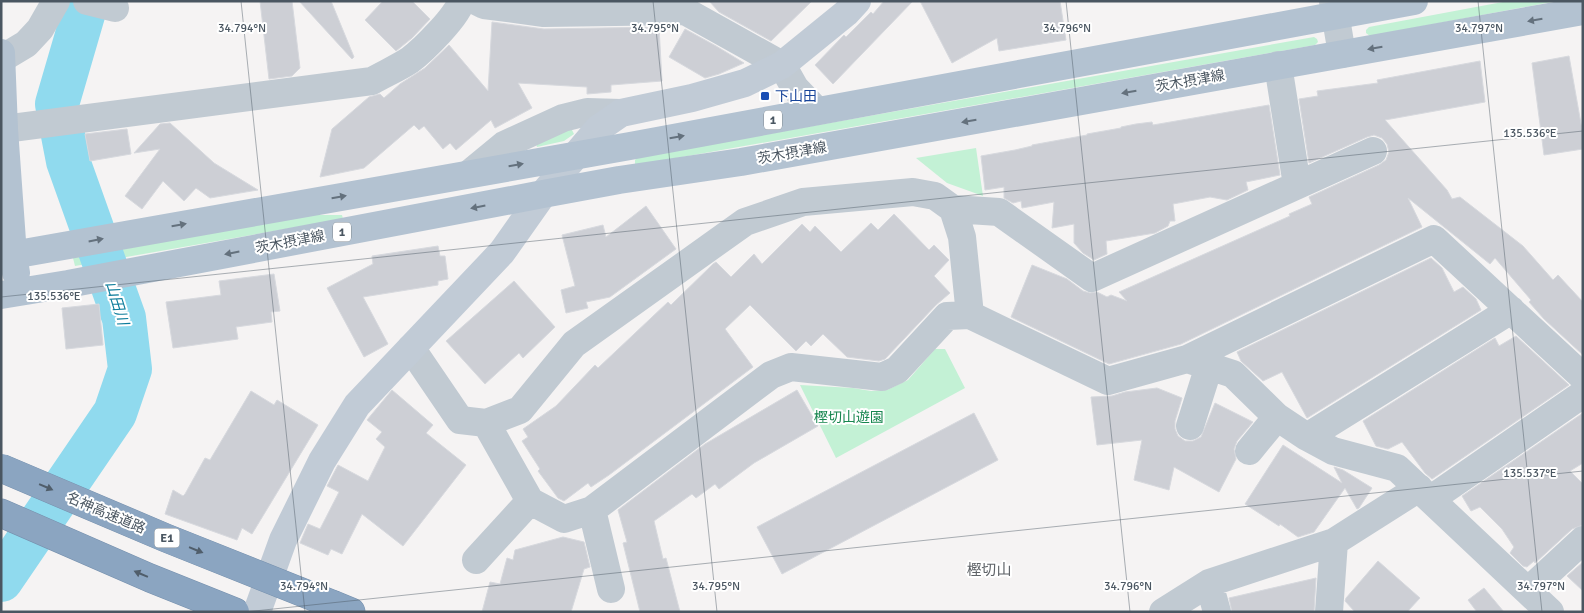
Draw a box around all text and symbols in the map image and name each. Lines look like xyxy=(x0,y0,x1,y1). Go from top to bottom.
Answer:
one-way arrow xyxy=(1526,16,1542,24)
text: 34.794°N xyxy=(218,21,266,36)
text: 34.795°N xyxy=(631,21,679,36)
text: 34.796°N xyxy=(1043,21,1091,36)
text: 34.797°N xyxy=(1455,21,1503,36)
one-way arrow xyxy=(1366,44,1382,52)
street label: 茨木摂津線 xyxy=(1154,67,1226,95)
place label: 下山田 xyxy=(775,88,817,105)
one-way arrow xyxy=(1120,88,1136,96)
marker: 下山田 xyxy=(759,90,771,102)
road number: 1 xyxy=(764,110,782,130)
one-way arrow xyxy=(960,117,976,125)
text: 135.536°E xyxy=(1503,126,1557,141)
one-way arrow xyxy=(669,133,685,141)
street label: 茨木摂津線 xyxy=(756,139,828,167)
one-way arrow xyxy=(509,161,525,169)
one-way arrow xyxy=(332,192,348,200)
one-way arrow xyxy=(469,203,485,211)
one-way arrow xyxy=(172,221,187,229)
road number: 1 xyxy=(333,222,351,242)
street label: 茨木摂津線 xyxy=(254,227,326,257)
one-way arrow xyxy=(88,236,104,244)
one-way arrow xyxy=(224,249,240,257)
water label: 山田川 xyxy=(102,279,133,329)
text: 135.536°E xyxy=(27,289,81,304)
park label: 樫切山遊園 xyxy=(814,409,884,426)
text: 135.537°E xyxy=(1503,466,1557,481)
one-way arrow xyxy=(39,484,53,492)
street label: 名神高速道路 xyxy=(64,489,148,537)
road number: E1 xyxy=(154,528,180,548)
one-way arrow xyxy=(189,546,204,554)
district label: 樫切山 xyxy=(966,561,1012,579)
one-way arrow xyxy=(134,569,148,577)
text: 34.794°N xyxy=(280,579,328,594)
text: 34.795°N xyxy=(692,579,740,594)
text: 34.796°N xyxy=(1104,579,1152,594)
text: 34.797°N xyxy=(1517,579,1565,594)

